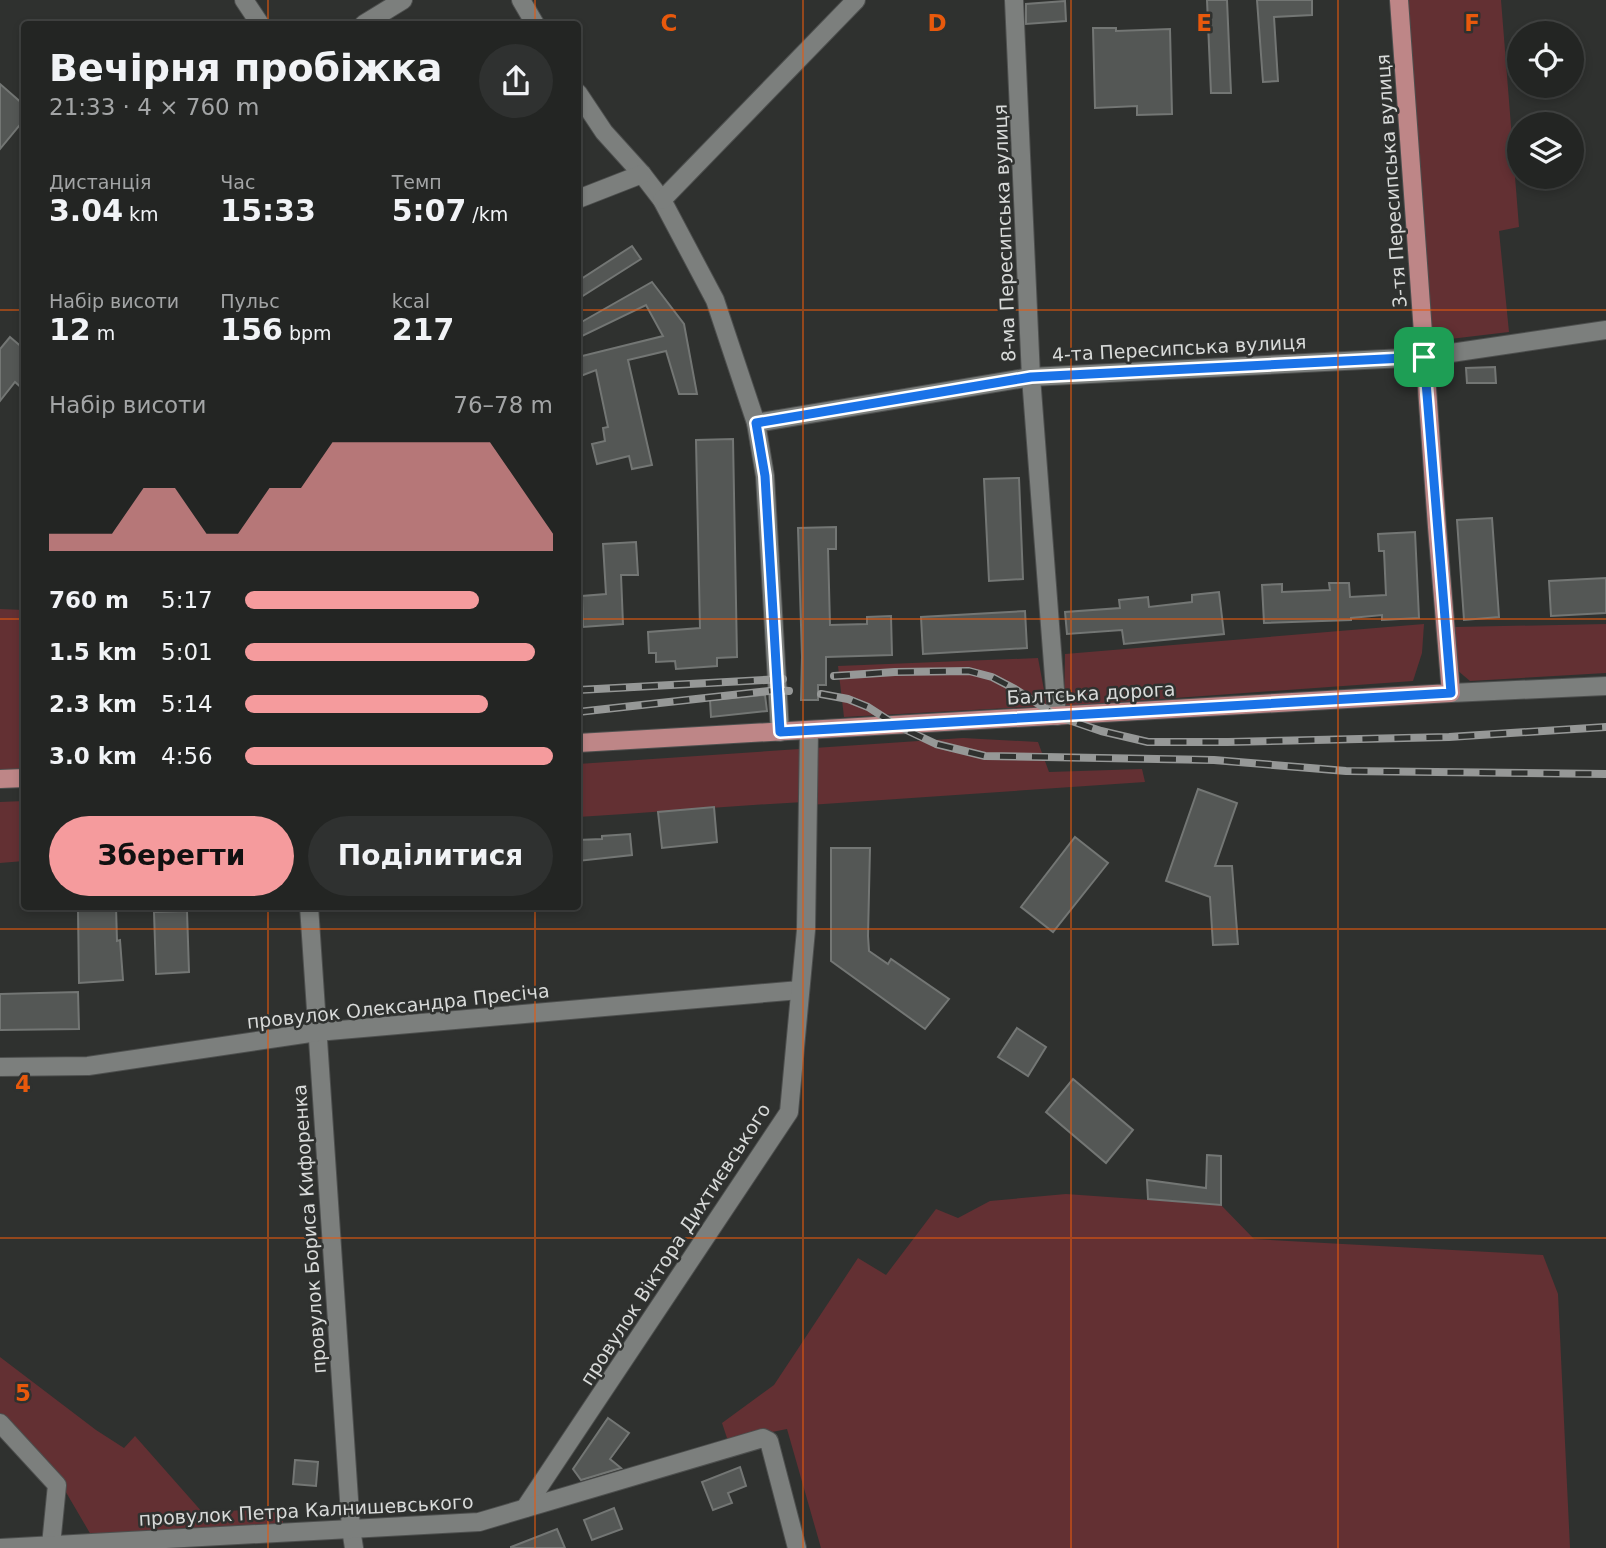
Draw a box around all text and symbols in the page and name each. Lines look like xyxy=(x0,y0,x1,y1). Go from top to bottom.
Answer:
text: C xyxy=(661,10,677,36)
text: D xyxy=(927,10,947,36)
text: E xyxy=(1196,10,1212,36)
text: F xyxy=(1464,10,1480,36)
map controls xyxy=(1507,21,1584,189)
button: locate xyxy=(1507,21,1584,98)
button: share xyxy=(479,44,553,118)
text: Вечірня пробіжка xyxy=(49,46,442,90)
street label: 3-тя Пересипська вулиця xyxy=(1371,53,1411,309)
text: 21:33 · 4 × 760 m xyxy=(49,94,259,120)
street label: 8-ма Пересипська вулиця xyxy=(989,104,1019,362)
button: layers xyxy=(1507,112,1584,189)
text: Дистанція xyxy=(49,171,151,193)
text: Час xyxy=(220,171,255,193)
text: Темп xyxy=(392,171,442,193)
text: 3.04 xyxy=(49,193,123,228)
text: 15:33 xyxy=(220,193,316,228)
text: 5:07 xyxy=(392,193,466,228)
text: km xyxy=(123,203,159,225)
text: /km xyxy=(466,203,508,225)
text: Набір висоти xyxy=(49,290,179,312)
text: Пульс xyxy=(220,290,280,312)
text: kcal xyxy=(392,290,430,312)
text: 12 xyxy=(49,312,91,347)
text: 156 xyxy=(220,312,283,347)
text: 217 xyxy=(392,312,454,347)
text: m xyxy=(91,322,115,344)
text: bpm xyxy=(283,322,332,344)
pin xyxy=(1394,327,1454,387)
street label: 4-та Пересипська вулиця xyxy=(1051,330,1307,366)
icon: arrive xyxy=(1405,338,1443,376)
text: Набір висоти xyxy=(49,392,206,418)
text: 76–78 m xyxy=(453,392,553,418)
text: 760 m xyxy=(49,587,129,613)
text: 5:17 xyxy=(161,587,213,613)
text: 1.5 km xyxy=(49,639,137,665)
text: 5:01 xyxy=(161,639,213,665)
street label: Балтська дорога xyxy=(1006,678,1176,708)
text: 2.3 km xyxy=(49,691,137,717)
text: 5:14 xyxy=(161,691,213,717)
text: 3.0 km xyxy=(49,743,137,769)
text: 4:56 xyxy=(161,743,213,769)
button: Зберегти xyxy=(49,816,294,896)
button: Поділитися xyxy=(308,816,553,896)
street label: провулок Олександра Пресіча xyxy=(246,979,550,1033)
text: 4 xyxy=(15,1071,31,1097)
street label: провулок Бориса Кифоренка xyxy=(288,1084,330,1374)
street label: провулок Віктора Дихтиєвського xyxy=(575,1099,775,1389)
text: 5 xyxy=(15,1380,31,1406)
street label: провулок Петра Калнишевського xyxy=(138,1490,474,1530)

